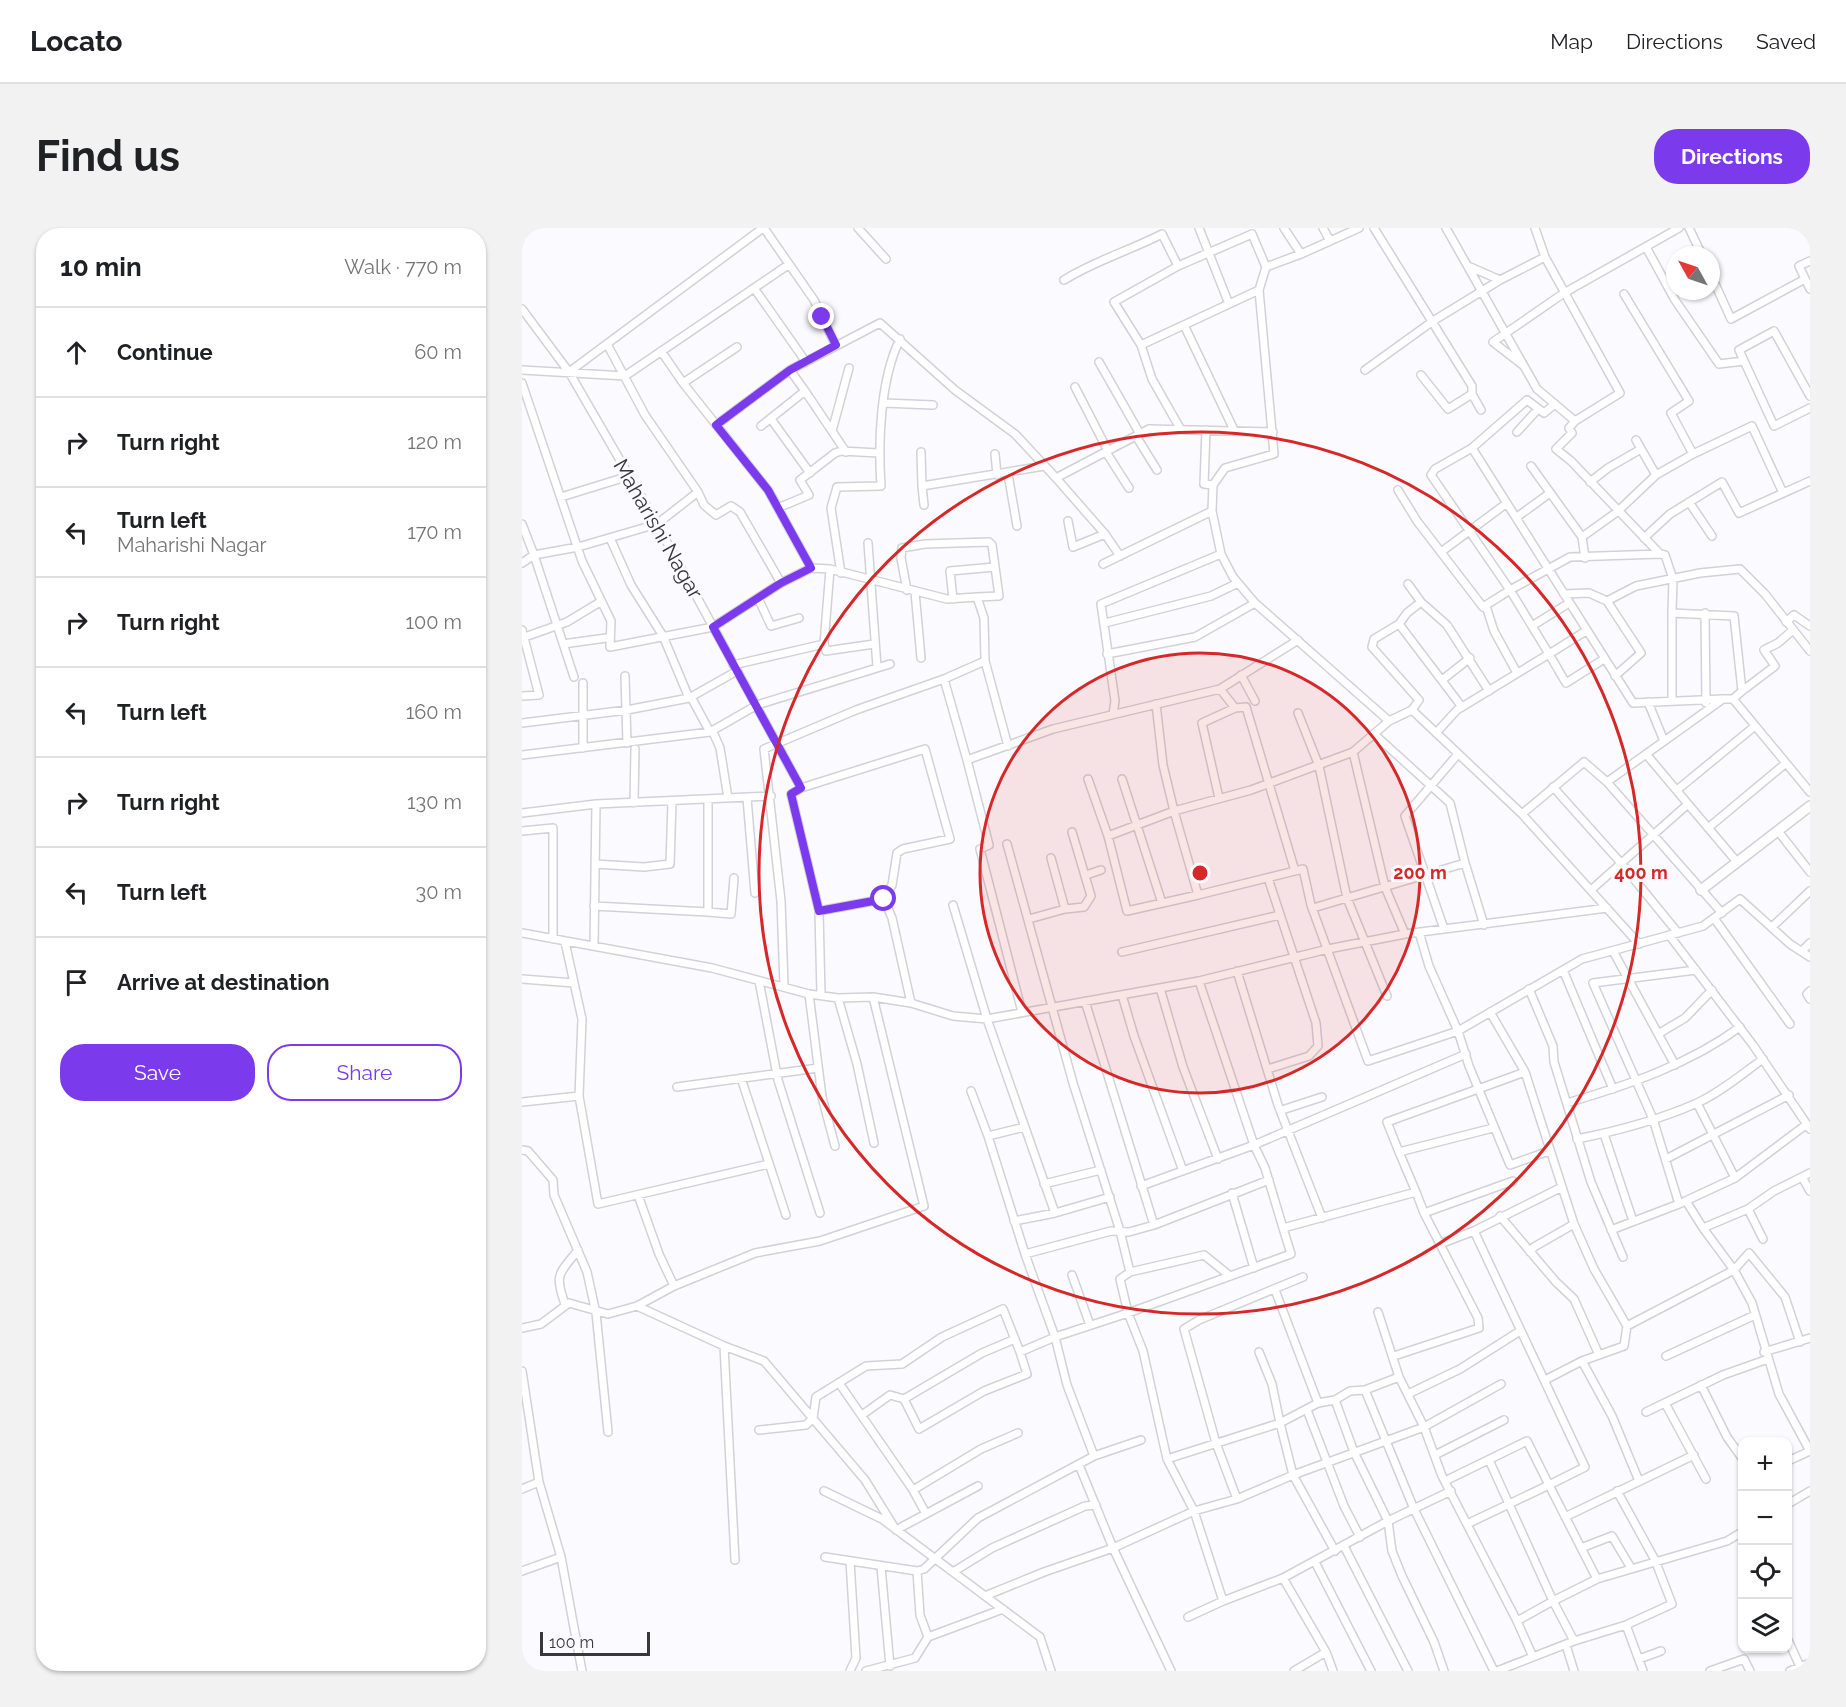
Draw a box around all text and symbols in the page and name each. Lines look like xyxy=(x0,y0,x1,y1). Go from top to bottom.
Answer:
text: Locato xyxy=(30,25,122,58)
text: Map xyxy=(1550,29,1593,54)
text: Directions xyxy=(1626,29,1723,54)
text: Saved xyxy=(1756,29,1816,54)
button: Directions xyxy=(1654,129,1810,184)
text: Find us xyxy=(36,132,180,181)
north arrow xyxy=(1666,246,1720,300)
text: 10 min xyxy=(60,252,142,282)
text: Walk · 770 m xyxy=(344,255,462,279)
route end xyxy=(808,303,834,329)
icon: ahead xyxy=(60,336,93,369)
text: Continue xyxy=(117,339,213,365)
text: 60 m xyxy=(414,340,462,364)
icon: right xyxy=(60,426,93,459)
text: Turn right xyxy=(117,429,220,455)
text: 120 m xyxy=(407,430,462,454)
street label: Maharishi Nagar xyxy=(608,454,709,604)
text: Turn left xyxy=(117,507,207,533)
icon: left xyxy=(60,516,93,549)
text: 170 m xyxy=(407,520,462,544)
text: Maharishi Nagar xyxy=(117,533,267,557)
icon: right xyxy=(60,606,93,639)
text: Turn right xyxy=(117,609,220,635)
text: 100 m xyxy=(405,610,462,634)
icon: left xyxy=(60,696,93,729)
text: Turn left xyxy=(117,699,207,725)
text: 160 m xyxy=(406,700,462,724)
icon: right xyxy=(60,786,93,819)
text: Turn right xyxy=(117,789,220,815)
text: 130 m xyxy=(407,790,462,814)
text: 200 m xyxy=(1393,862,1447,883)
text: 400 m xyxy=(1614,862,1668,883)
centre of rings xyxy=(1190,863,1210,883)
icon: left xyxy=(60,876,93,909)
text: Turn left xyxy=(117,879,207,905)
text: 30 m xyxy=(416,880,462,904)
route start xyxy=(870,885,896,911)
icon: arrive xyxy=(60,966,93,999)
text: Arrive at destination xyxy=(117,969,330,995)
button: Save xyxy=(60,1044,255,1101)
button: Share xyxy=(267,1044,462,1101)
map controls xyxy=(1738,1437,1792,1653)
button: + xyxy=(1738,1437,1792,1491)
button: − xyxy=(1738,1491,1792,1545)
button: locate xyxy=(1738,1545,1792,1599)
button: layers xyxy=(1738,1599,1792,1653)
scale bar xyxy=(540,1629,650,1656)
text: 100 m xyxy=(549,1633,594,1652)

